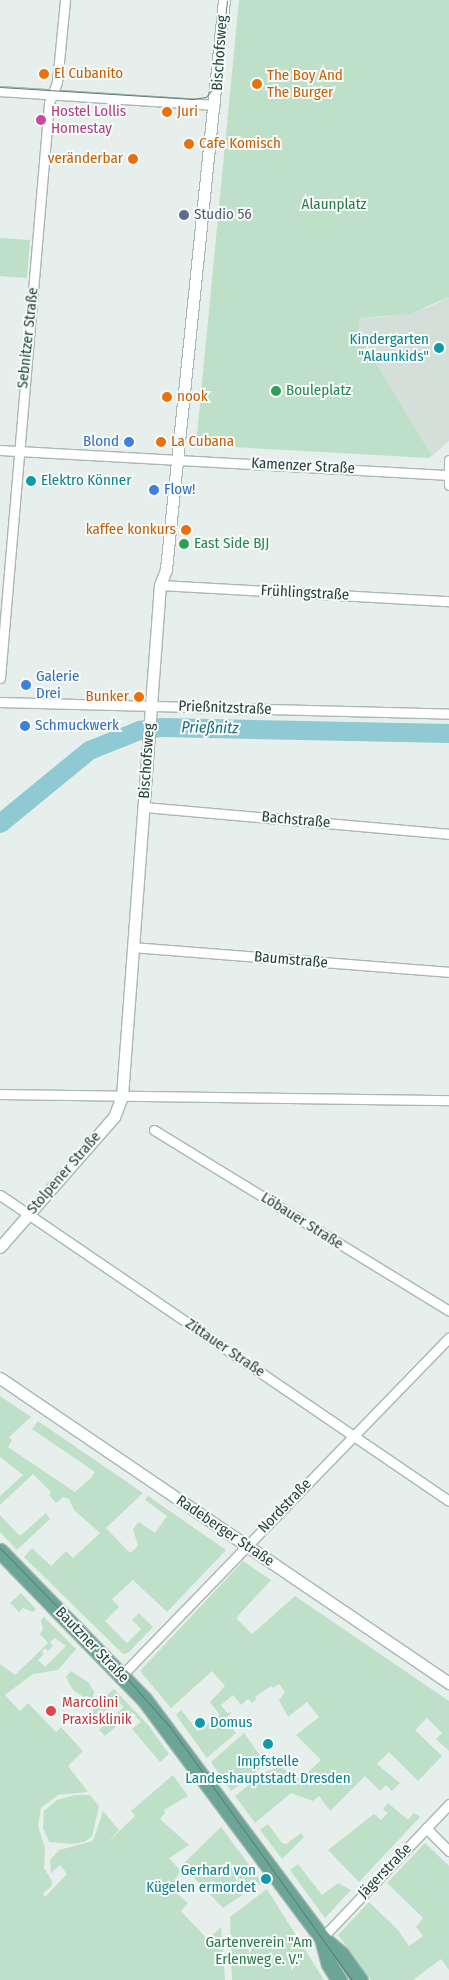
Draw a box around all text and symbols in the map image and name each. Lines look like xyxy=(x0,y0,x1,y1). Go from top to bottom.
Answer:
street label: Bischofsweg xyxy=(208,15,232,91)
place label: El Cubanito xyxy=(54,65,123,83)
place label: The Boy And The Burger xyxy=(267,66,343,101)
marker: El Cubanito xyxy=(38,68,50,80)
marker: The Boy And The Burger xyxy=(251,78,263,90)
place label: Hostel Lollis Homestay xyxy=(51,102,126,137)
place label: Juri xyxy=(177,103,198,121)
marker: Juri xyxy=(161,106,173,118)
marker: Hostel Lollis Homestay xyxy=(35,114,47,126)
place label: Cafe Komisch xyxy=(199,135,281,153)
marker: Cafe Komisch xyxy=(183,138,195,150)
place label: veränderbar xyxy=(48,150,123,168)
marker: veränderbar xyxy=(127,153,139,165)
park label: Alaunplatz xyxy=(302,196,366,214)
place label: Studio 56 xyxy=(194,206,252,224)
marker: Studio 56 xyxy=(178,209,190,221)
street label: Sebnitzer Straße xyxy=(14,287,42,389)
place label: Kindergarten "Alaunkids" xyxy=(350,330,429,365)
marker: Kindergarten "Alaunkids" xyxy=(433,342,445,354)
place label: Bouleplatz xyxy=(286,382,351,400)
marker: Bouleplatz xyxy=(270,385,282,397)
place label: nook xyxy=(177,388,208,406)
marker: nook xyxy=(161,391,173,403)
place label: Blond xyxy=(83,433,119,451)
place label: La Cubana xyxy=(171,433,234,451)
marker: Blond xyxy=(123,436,135,448)
marker: La Cubana xyxy=(155,436,167,448)
street label: Kamenzer Straße xyxy=(251,454,355,478)
place label: Elektro Könner xyxy=(41,472,131,490)
marker: Elektro Könner xyxy=(25,475,37,487)
place label: Flow! xyxy=(164,481,196,499)
marker: Flow! xyxy=(148,484,160,496)
place label: kaffee konkurs xyxy=(86,521,176,539)
marker: kaffee konkurs xyxy=(180,524,192,536)
place label: East Side BJJ xyxy=(194,535,269,553)
marker: East Side BJJ xyxy=(178,538,190,550)
street label: Frühlingstraße xyxy=(260,582,350,604)
place label: Galerie Drei xyxy=(36,667,80,702)
marker: Galerie Drei xyxy=(20,679,32,691)
place label: Bunker xyxy=(86,688,129,706)
marker: Bunker xyxy=(133,691,145,703)
street label: Prießnitzstraße xyxy=(178,697,272,719)
place label: Schmuckwerk xyxy=(35,717,119,735)
water label: Prießnitz xyxy=(181,718,239,738)
marker: Schmuckwerk xyxy=(19,720,31,732)
street label: Bischofsweg xyxy=(135,723,159,799)
street label: Bachstraße xyxy=(261,808,331,832)
street label: Baumstraße xyxy=(253,948,329,972)
street label: Stolpener Straße xyxy=(23,1128,105,1218)
street label: Löbauer Straße xyxy=(258,1189,346,1253)
street label: Zittauer Straße xyxy=(182,1315,268,1381)
street label: Nordstraße xyxy=(255,1475,315,1537)
street label: Radeberger Straße xyxy=(173,1492,277,1570)
street label: Bautzner Straße xyxy=(51,1603,133,1687)
place label: Marcolini Praxisklinik xyxy=(62,1693,132,1728)
marker: Marcolini Praxisklinik xyxy=(44,1704,58,1718)
place label: Domus xyxy=(210,1714,252,1732)
marker: Domus xyxy=(194,1717,206,1729)
marker: Impfstelle Landeshauptstadt Dresden xyxy=(262,1738,274,1750)
place label: Impfstelle Landeshauptstadt Dresden xyxy=(185,1752,351,1787)
street label: Jägerstraße xyxy=(354,1840,416,1902)
place label: Gerhard von Kügelen ermordet xyxy=(146,1861,256,1896)
marker: Gerhard von Kügelen ermordet xyxy=(260,1873,272,1885)
park label: Gartenverein "Am Erlenweg e. V." xyxy=(205,1933,313,1968)

